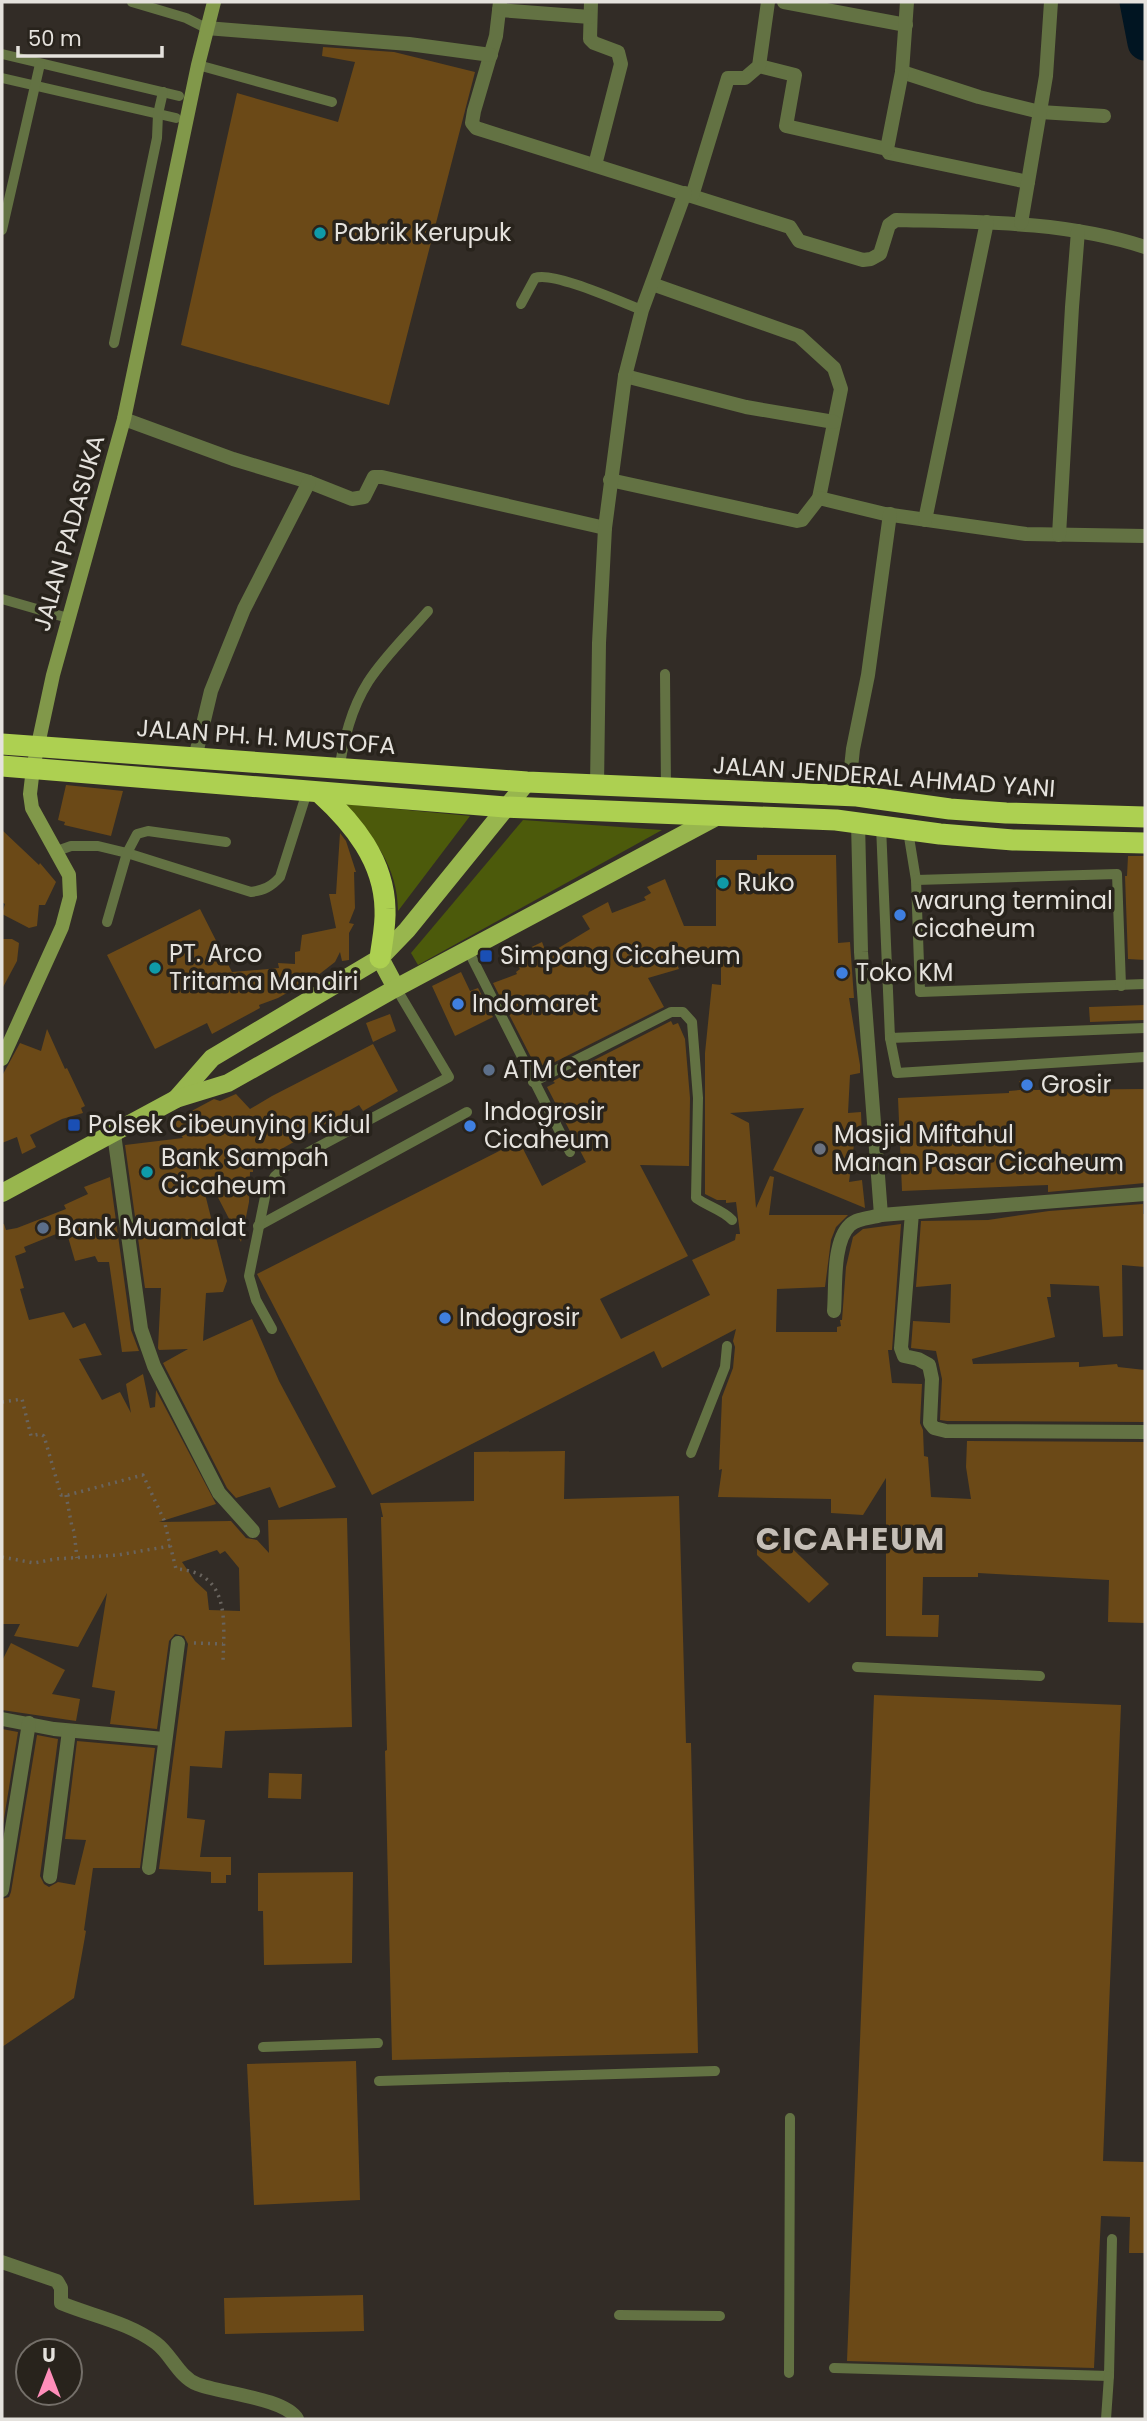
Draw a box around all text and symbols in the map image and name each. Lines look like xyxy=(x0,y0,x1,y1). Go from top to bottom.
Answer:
scale bar xyxy=(18,14,161,58)
text: 50 m xyxy=(28,24,82,53)
place label: Pabrik Kerupuk xyxy=(334,216,512,249)
marker: Pabrik Kerupuk xyxy=(312,225,328,241)
street label: JALAN PADASUKA xyxy=(25,431,112,635)
street label: JALAN PH. H. MUSTOFA xyxy=(135,711,397,762)
street label: JALAN JENDERAL AHMAD YANI xyxy=(712,748,1056,805)
place label: Ruko xyxy=(737,866,795,899)
marker: Ruko xyxy=(715,875,731,891)
place label: warung terminal cicaheum xyxy=(914,884,1113,945)
marker: warung terminal cicaheum xyxy=(892,907,908,923)
place label: PT. Arco Tritama Mandiri xyxy=(169,937,358,998)
place label: Simpang Cicaheum xyxy=(500,939,741,972)
marker: Simpang Cicaheum xyxy=(478,948,494,964)
place label: Toko KM xyxy=(856,956,954,989)
marker: PT. Arco Tritama Mandiri xyxy=(147,960,163,976)
marker: Toko KM xyxy=(834,965,850,981)
place label: Indomaret xyxy=(472,987,598,1020)
marker: Indomaret xyxy=(450,996,466,1012)
place label: ATM Center xyxy=(503,1053,641,1086)
marker: ATM Center xyxy=(481,1062,497,1078)
place label: Grosir xyxy=(1041,1068,1111,1101)
marker: Grosir xyxy=(1019,1077,1035,1093)
place label: Indogrosir Cicaheum xyxy=(484,1095,610,1156)
place label: Polsek Cibeunying Kidul xyxy=(88,1108,371,1141)
marker: Polsek Cibeunying Kidul xyxy=(66,1117,82,1133)
marker: Indogrosir Cicaheum xyxy=(462,1118,478,1134)
place label: Masjid Miftahul Manan Pasar Cicaheum xyxy=(834,1118,1124,1179)
place label: Bank Sampah Cicaheum xyxy=(161,1141,329,1202)
marker: Masjid Miftahul Manan Pasar Cicaheum xyxy=(812,1141,828,1157)
marker: Bank Sampah Cicaheum xyxy=(139,1164,155,1180)
place label: Bank Muamalat xyxy=(57,1211,246,1244)
marker: Bank Muamalat xyxy=(35,1220,51,1236)
place label: Indogrosir xyxy=(459,1301,580,1334)
marker: Indogrosir xyxy=(437,1310,453,1326)
district label: CICAHEUM xyxy=(756,1516,946,1561)
north arrow xyxy=(14,2337,84,2407)
text: U xyxy=(42,2342,56,2369)

